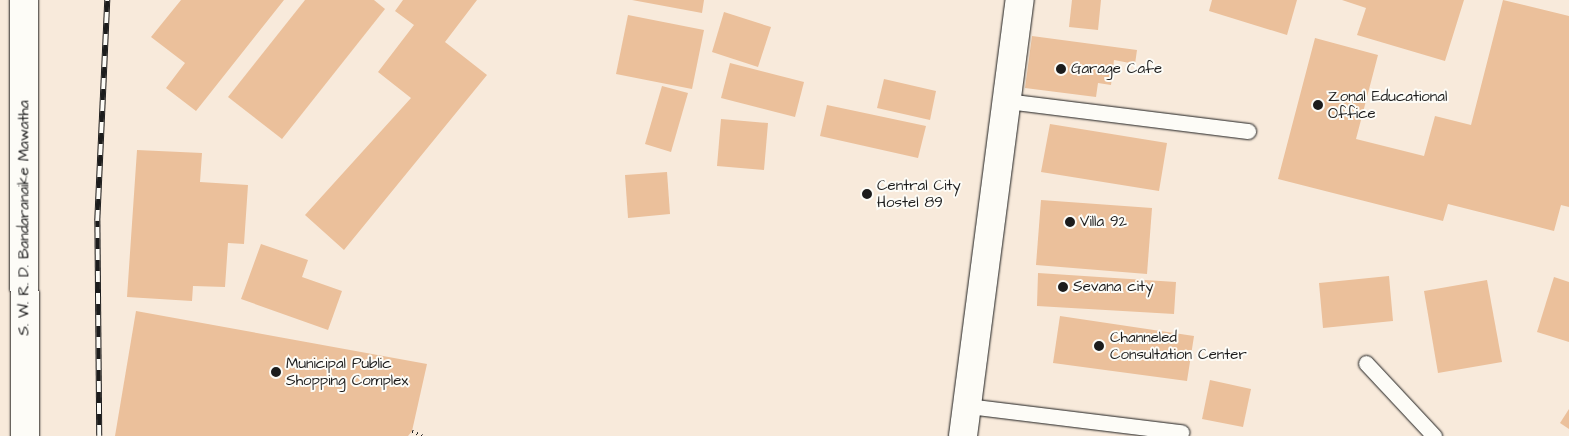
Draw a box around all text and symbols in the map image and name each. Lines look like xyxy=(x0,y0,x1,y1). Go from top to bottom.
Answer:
place label: Garage Cafe xyxy=(1071,60,1162,78)
marker: Garage Cafe xyxy=(1055,63,1067,75)
place label: Zonal Educational Office xyxy=(1328,87,1447,122)
marker: Zonal Educational Office xyxy=(1312,99,1324,111)
street label: S. W. R. D. Bandaranaike Mawatha xyxy=(15,100,33,336)
place label: Central City Hostel 89 xyxy=(877,176,961,211)
marker: Central City Hostel 89 xyxy=(861,188,873,200)
place label: Villa 92 xyxy=(1080,213,1127,231)
marker: Villa 92 xyxy=(1064,216,1076,228)
place label: Sevana city xyxy=(1073,278,1153,296)
marker: Sevana city xyxy=(1057,281,1069,293)
place label: Channeled Consultation Center xyxy=(1110,328,1247,363)
marker: Channeled Consultation Center xyxy=(1092,339,1106,353)
place label: Municipal Public Shopping Complex xyxy=(286,354,408,389)
marker: Municipal Public Shopping Complex xyxy=(270,366,282,378)

